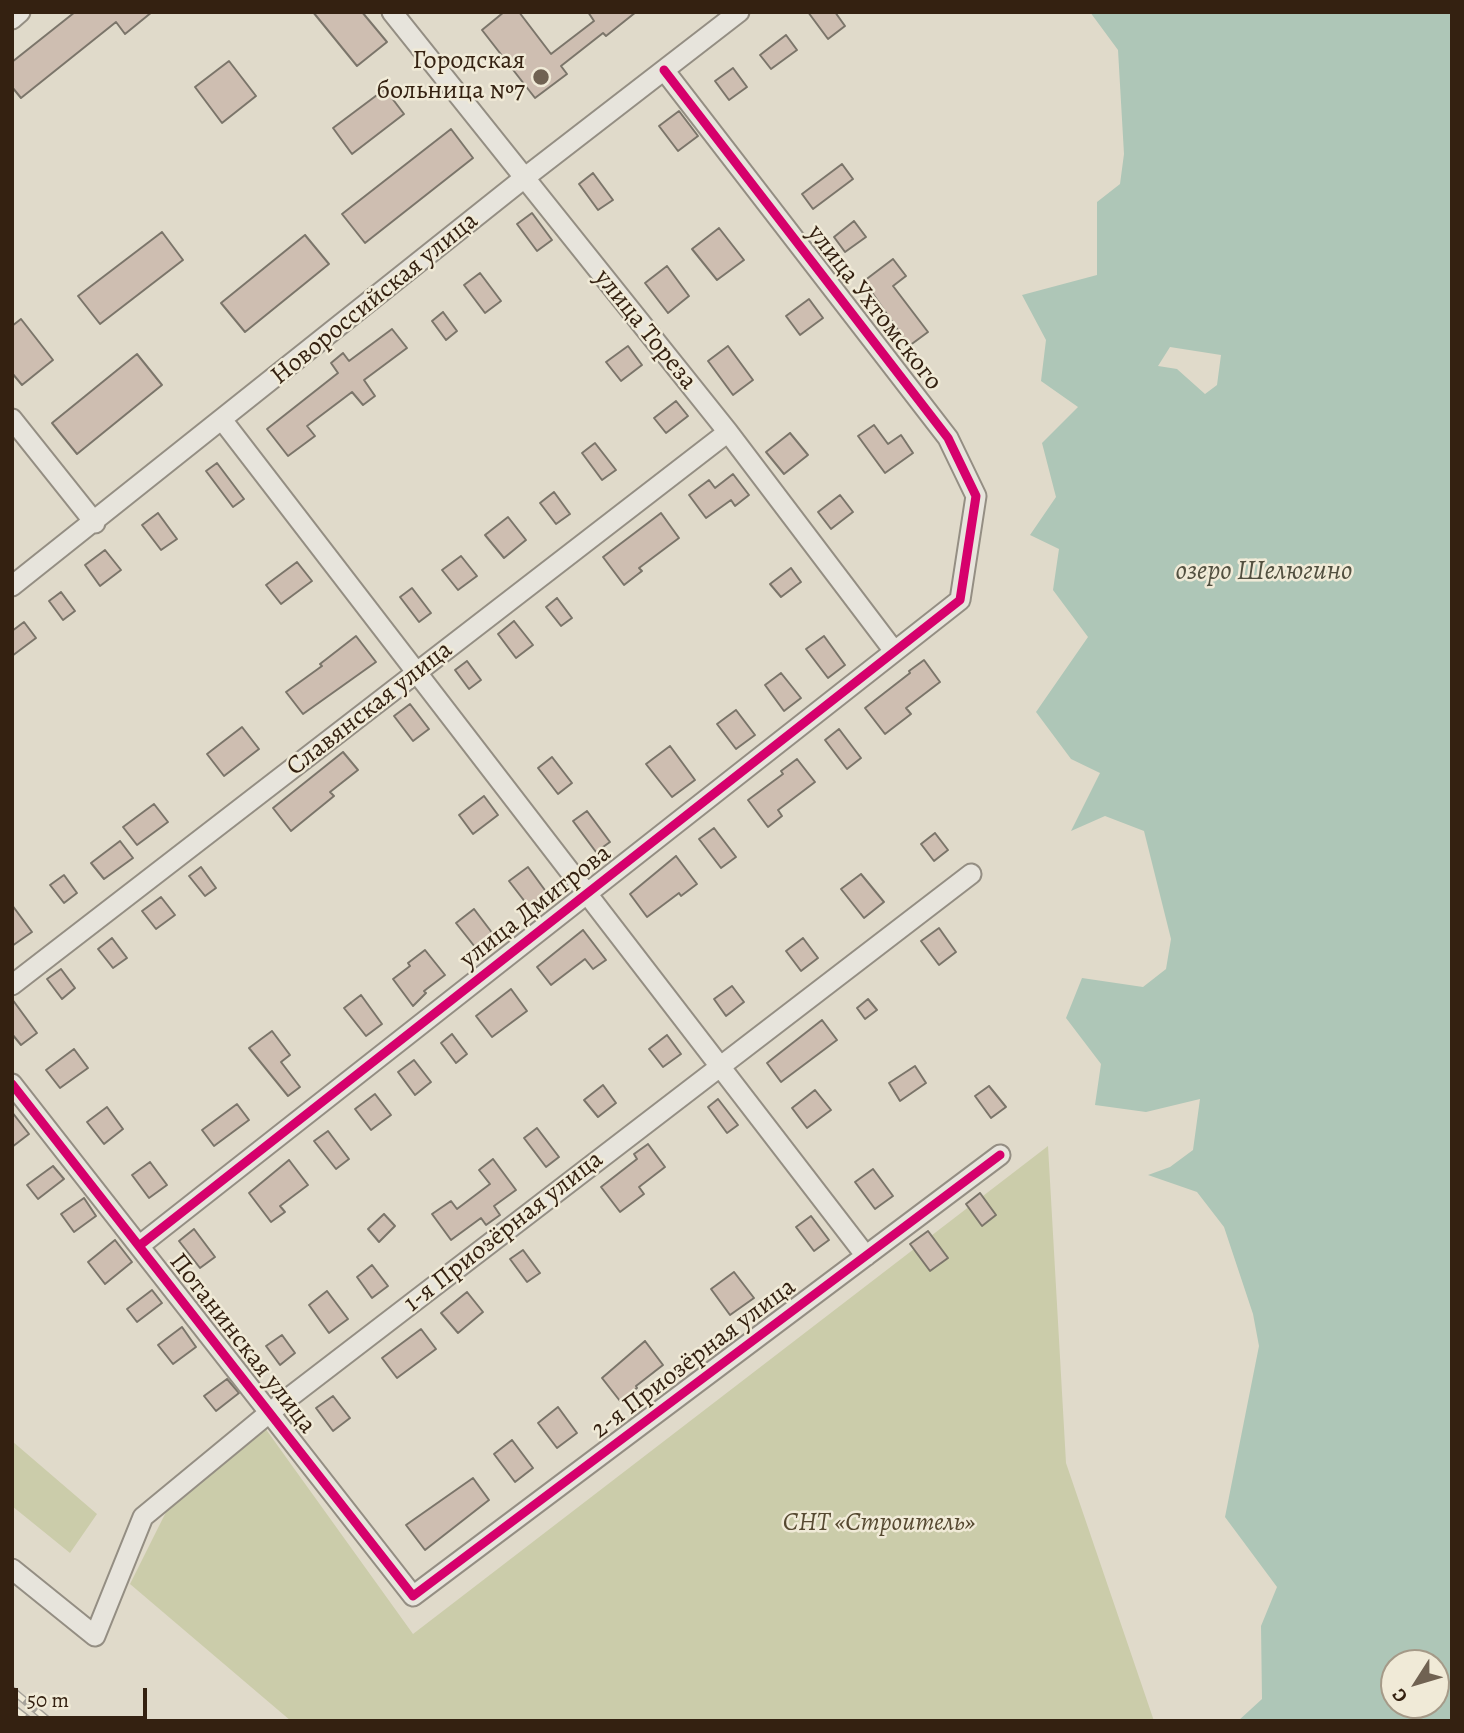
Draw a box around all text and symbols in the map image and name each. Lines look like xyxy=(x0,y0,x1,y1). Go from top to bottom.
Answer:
place label: Городская больница №7 xyxy=(376,46,525,108)
marker: Городская больница №7 xyxy=(531,67,551,87)
street label: Новороссийская улица xyxy=(265,206,485,392)
street label: улица Ухтомского xyxy=(800,219,948,397)
street label: улица Тореза xyxy=(587,263,703,397)
water label: озеро Шелюгино xyxy=(1175,555,1353,589)
street label: Славянская улица xyxy=(281,635,459,783)
street label: улица Дмитрова xyxy=(454,838,618,976)
street label: 1-я Приозёрная улица xyxy=(398,1144,610,1320)
street label: Потанинская улица xyxy=(162,1248,322,1440)
street label: 2-я Приозёрная улица xyxy=(586,1272,802,1446)
park label: СНТ «Строитель» xyxy=(783,1508,975,1540)
north arrow xyxy=(1380,1649,1450,1719)
scale bar xyxy=(18,1674,150,1718)
text: С xyxy=(1386,1683,1414,1708)
text: 50 m xyxy=(27,1686,69,1714)

